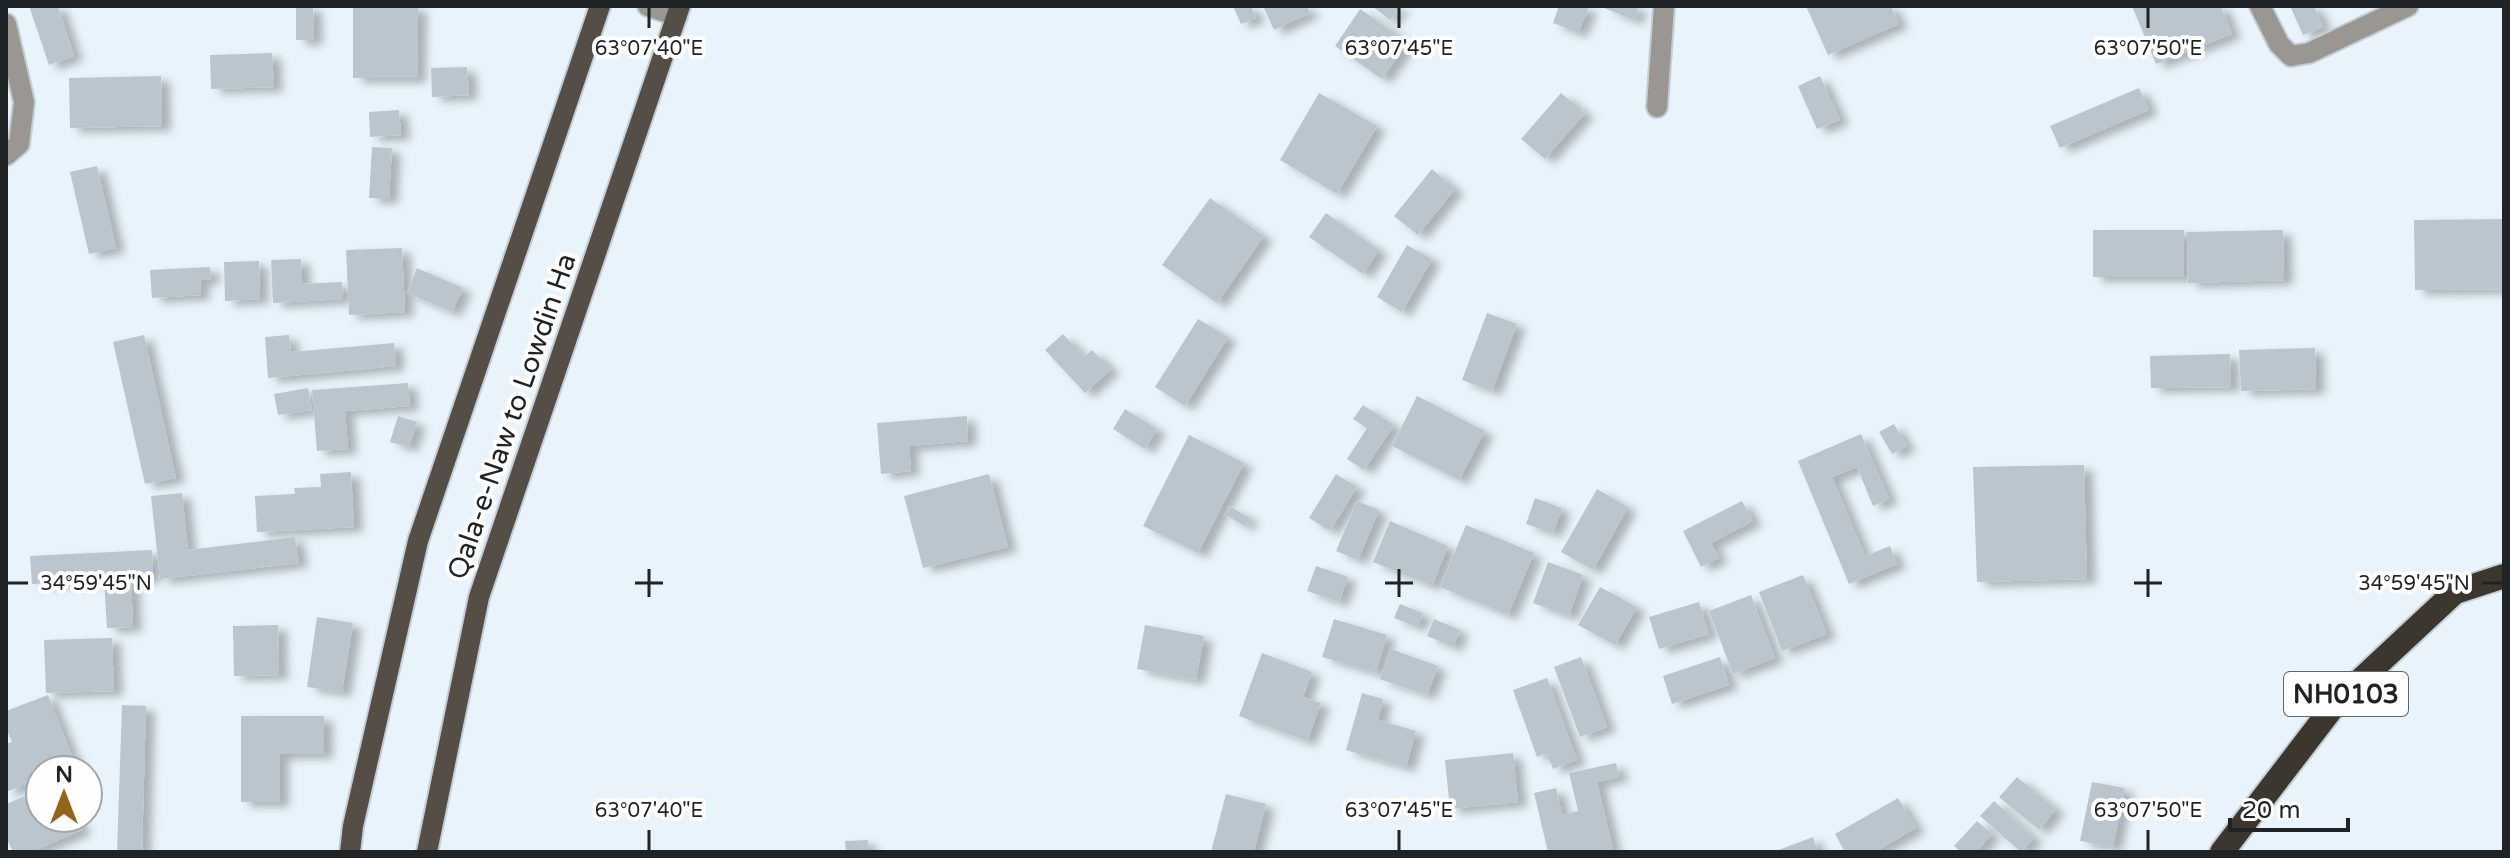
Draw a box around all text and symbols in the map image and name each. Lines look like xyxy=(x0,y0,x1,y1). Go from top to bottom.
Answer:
text: 63°07'40"E xyxy=(595,37,703,61)
text: 63°07'45"E xyxy=(1345,37,1453,61)
text: 63°07'50"E xyxy=(2094,37,2202,61)
street label: Qala-e-Naw to Lowdin Ha xyxy=(440,249,584,584)
text: 34°59'45"N xyxy=(40,572,152,596)
text: 34°59'45"N xyxy=(2358,572,2470,596)
road number: NH0103 xyxy=(2284,672,2408,716)
north arrow xyxy=(24,754,104,834)
text: N xyxy=(55,762,73,788)
scale bar xyxy=(2230,782,2348,832)
text: 20 m xyxy=(2242,796,2300,825)
text: 63°07'40"E xyxy=(595,799,703,823)
text: 63°07'45"E xyxy=(1345,799,1453,823)
text: 63°07'50"E xyxy=(2094,799,2202,823)

